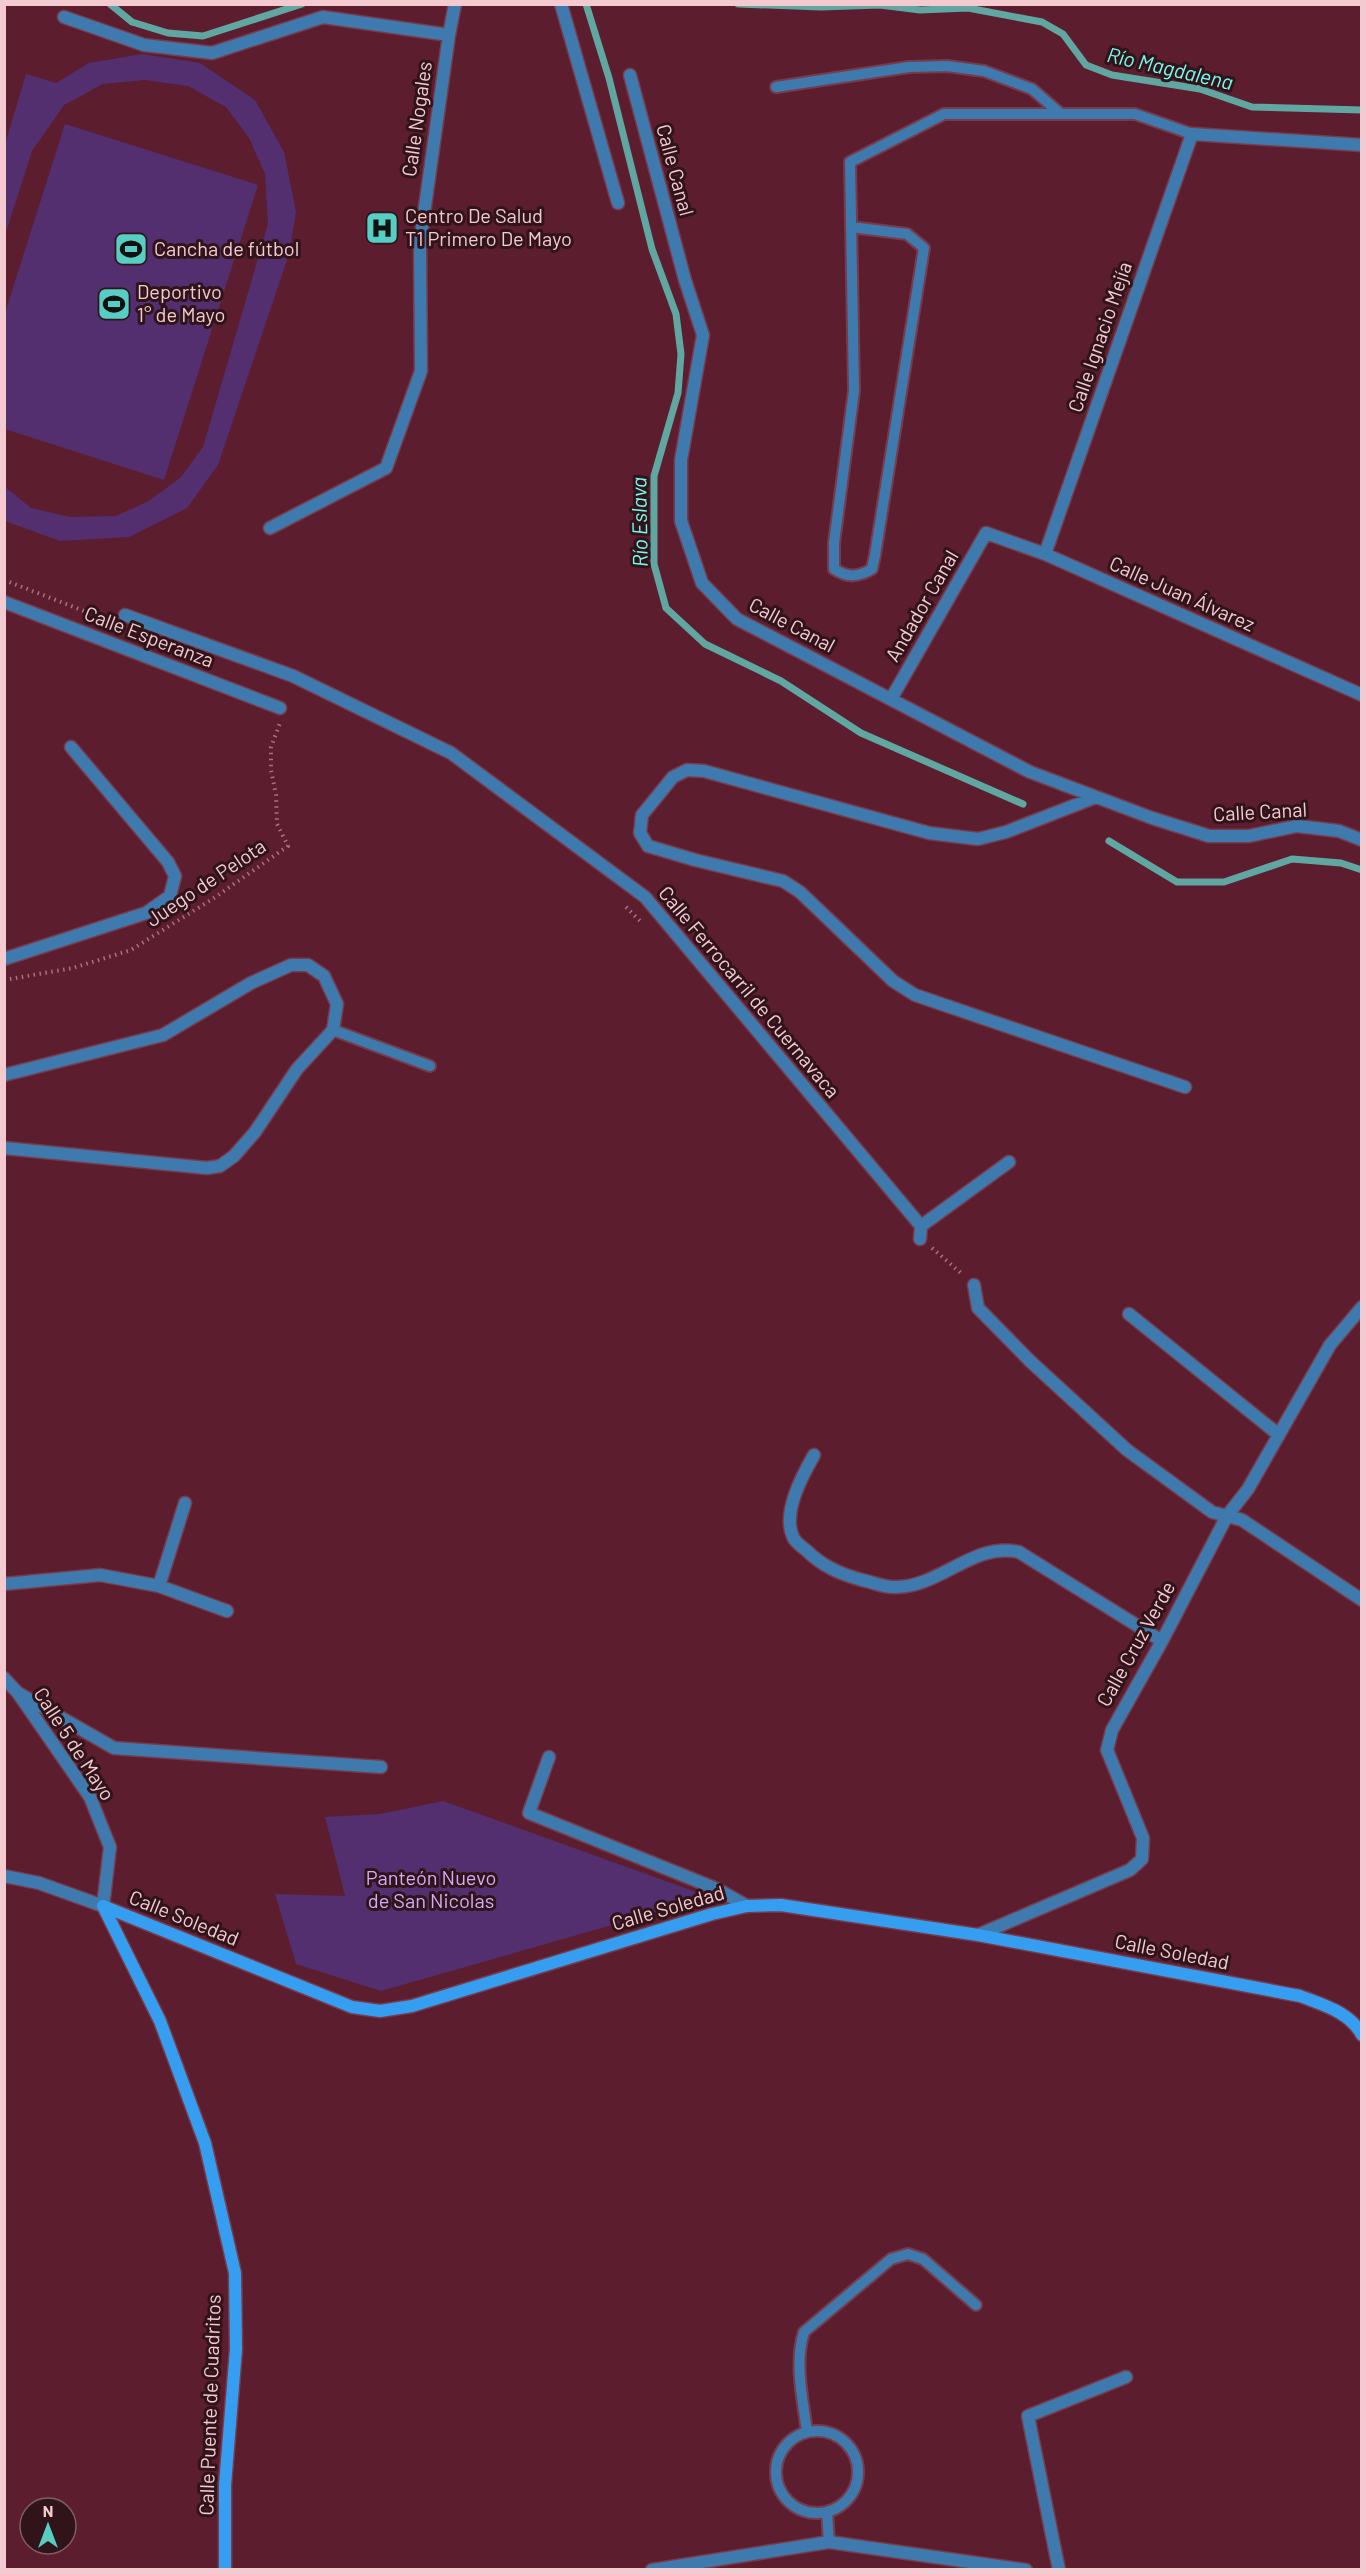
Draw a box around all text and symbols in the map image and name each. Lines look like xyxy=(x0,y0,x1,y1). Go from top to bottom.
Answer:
water label: Río Magdalena xyxy=(1105,41,1236,94)
street label: Calle Nogales xyxy=(396,60,436,178)
street label: Calle Canal xyxy=(652,121,700,218)
place label: Centro De Salud T1 Primero De Mayo xyxy=(405,203,572,250)
hospital icon: Centro De Salud T1 Primero De Mayo xyxy=(364,210,400,246)
sports icon: Cancha de fútbol xyxy=(113,231,149,267)
place label: Cancha de fútbol xyxy=(154,236,299,260)
street label: Calle Ignacio Mejía xyxy=(1062,258,1136,415)
place label: Deportivo 1° de Mayo xyxy=(137,279,225,326)
sports icon: Deportivo 1° de Mayo xyxy=(96,286,132,322)
water label: Río Eslava xyxy=(625,477,652,567)
street label: Andador Canal xyxy=(880,545,963,666)
street label: Calle Juan Álvarez xyxy=(1106,550,1259,636)
street label: Calle Canal xyxy=(745,591,840,657)
street label: Calle Esperanza xyxy=(81,600,217,672)
street label: Calle Canal xyxy=(1212,797,1307,825)
street label: Juego de Pelota xyxy=(141,833,270,931)
street label: Calle Ferrocarril de Cuernavaca xyxy=(654,881,845,1102)
street label: Calle Cruz Verde xyxy=(1091,1577,1179,1710)
street label: Calle 5 de Mayo xyxy=(29,1682,120,1805)
park label: Panteón Nuevo de San Nicolas xyxy=(366,1865,496,1912)
street label: Calle Soledad xyxy=(609,1880,727,1935)
street label: Calle Soledad xyxy=(126,1884,243,1950)
street label: Calle Soledad xyxy=(1113,1928,1231,1974)
street label: Calle Puente de Cuadritos xyxy=(193,2294,225,2516)
north arrow xyxy=(18,2496,78,2556)
text: N xyxy=(43,2501,53,2520)

